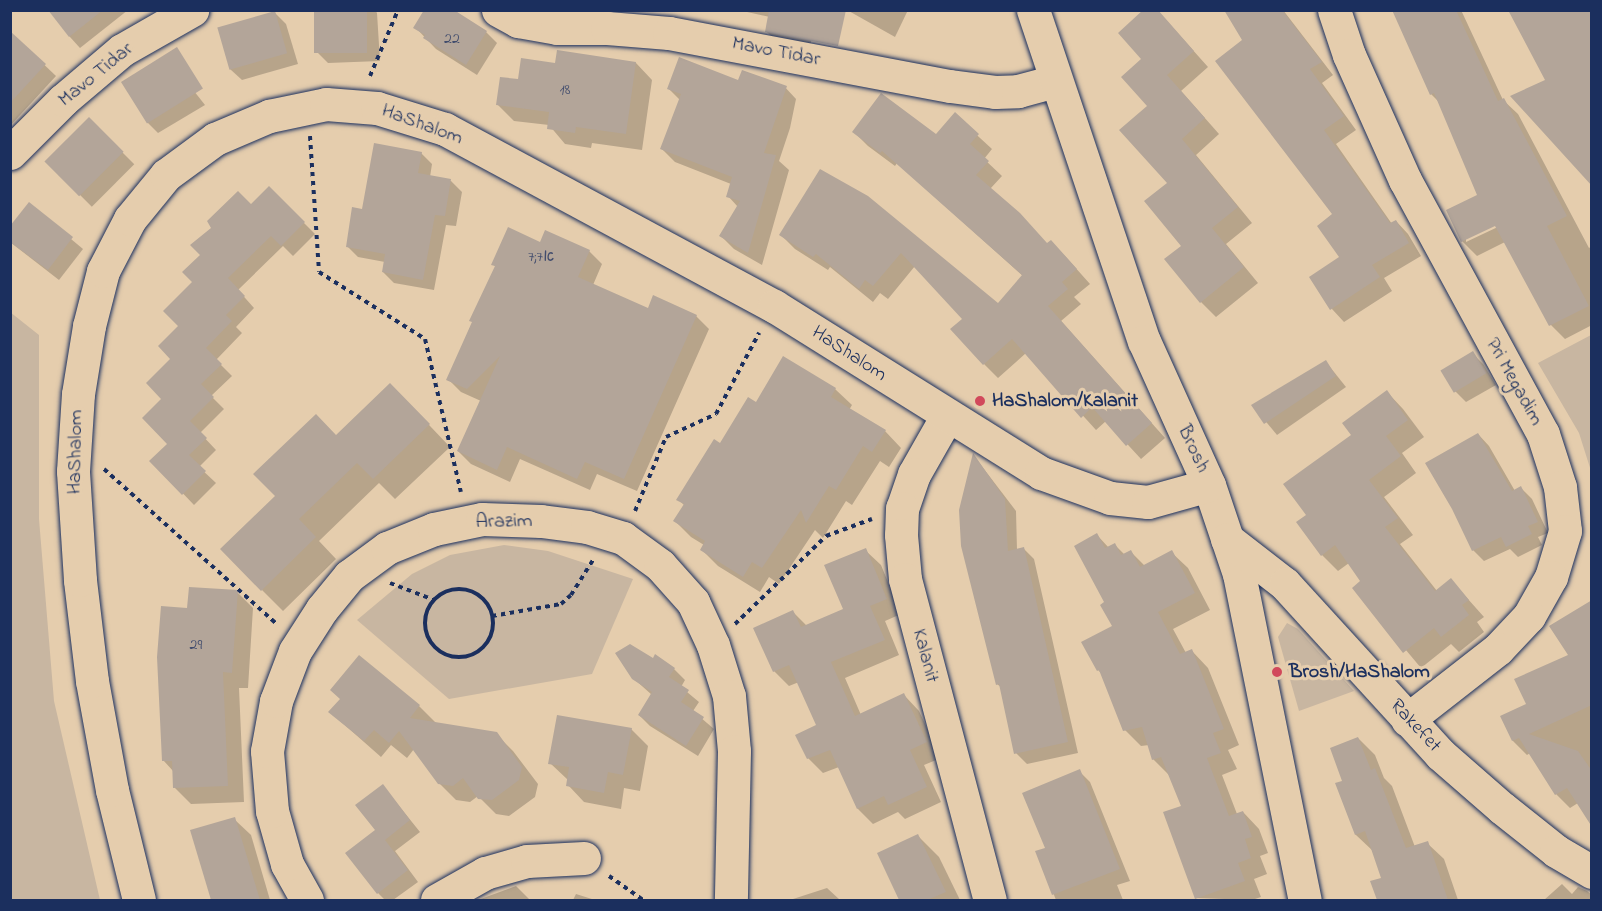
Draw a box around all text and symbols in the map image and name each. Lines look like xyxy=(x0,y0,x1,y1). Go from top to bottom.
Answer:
house number: 22 xyxy=(444,29,460,49)
street label: Mavo Tidar xyxy=(730,32,822,72)
street label: Mavo Tidar xyxy=(54,38,138,112)
house number: 18 xyxy=(559,80,571,100)
street label: HaShalom xyxy=(378,99,466,151)
house number: 7;7א xyxy=(528,247,554,267)
street label: HaShalom xyxy=(807,321,891,387)
street label: Pri Megadim xyxy=(1480,334,1548,430)
place label: HaShalom/Kalanit xyxy=(992,389,1138,413)
marker: HaShalom/Kalanit xyxy=(973,394,987,408)
street label: HaShalom xyxy=(63,409,89,495)
street label: Brosh xyxy=(1172,421,1214,477)
street label: Arazim xyxy=(475,510,533,534)
street label: Kalanit xyxy=(906,626,944,686)
house number: 29 xyxy=(190,635,202,655)
place label: Brosh/HaShalom xyxy=(1289,660,1430,684)
marker: Brosh/HaShalom xyxy=(1270,665,1284,679)
street label: Rakefet xyxy=(1384,694,1446,758)

